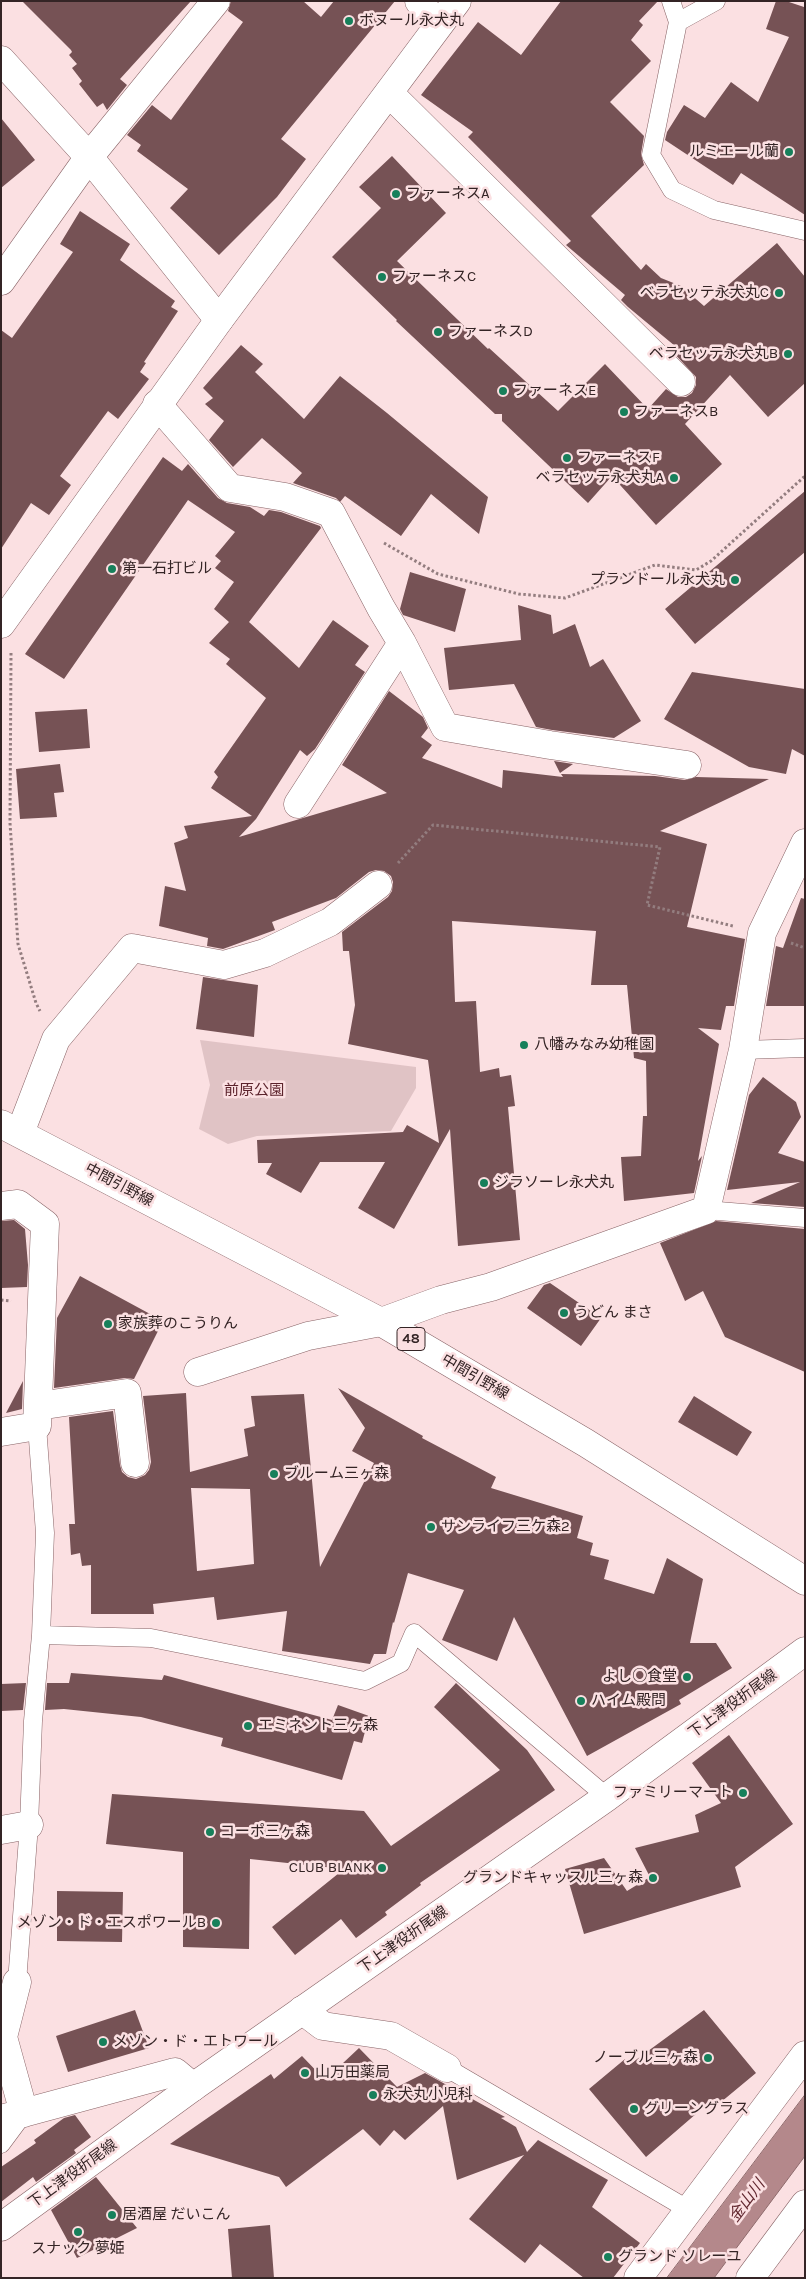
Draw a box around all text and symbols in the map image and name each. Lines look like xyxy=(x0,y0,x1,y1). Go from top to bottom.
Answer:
place label: ボヌール永犬丸 xyxy=(359,12,464,30)
marker: ボヌール永犬丸 xyxy=(343,15,355,27)
place label: ルミエール蘭 xyxy=(689,143,779,161)
marker: ルミエール蘭 xyxy=(783,146,795,158)
place label: ファーネスA xyxy=(406,185,490,203)
marker: ファーネスA xyxy=(390,188,402,200)
place label: ファーネスC xyxy=(392,268,476,286)
marker: ファーネスC xyxy=(376,271,388,283)
place label: ベラセッテ永犬丸C xyxy=(640,284,769,302)
marker: ベラセッテ永犬丸C xyxy=(773,287,785,299)
place label: ファーネスD xyxy=(448,323,533,341)
marker: ファーネスD xyxy=(432,326,444,338)
place label: ベラセッテ永犬丸B xyxy=(649,345,778,363)
marker: ベラセッテ永犬丸B xyxy=(782,348,794,360)
place label: ファーネスE xyxy=(513,382,596,400)
marker: ファーネスE xyxy=(497,385,509,397)
place label: ファーネスB xyxy=(634,403,718,421)
marker: ファーネスB xyxy=(618,406,630,418)
place label: ファーネスF xyxy=(577,449,660,467)
marker: ファーネスF xyxy=(561,452,573,464)
place label: ベラセッテ永犬丸A xyxy=(535,469,664,487)
marker: ベラセッテ永犬丸A xyxy=(668,472,680,484)
place label: 第一石打ビル xyxy=(122,560,212,578)
marker: 第一石打ビル xyxy=(106,563,118,575)
place label: プランドール永犬丸 xyxy=(590,571,725,589)
marker: プランドール永犬丸 xyxy=(729,574,741,586)
place label: 八幡みなみ幼稚園 xyxy=(534,1036,654,1054)
marker: 八幡みなみ幼稚園 xyxy=(518,1039,530,1051)
park label: 前原公園 xyxy=(224,1082,284,1100)
street label: 中間引野線 xyxy=(82,1159,156,1211)
place label: ジラソーレ永犬丸 xyxy=(494,1174,614,1192)
marker: ジラソーレ永犬丸 xyxy=(478,1177,490,1189)
place label: うどん まさ xyxy=(574,1304,653,1322)
marker: うどん まさ xyxy=(558,1307,570,1319)
place label: 家族葬のこうりん xyxy=(118,1315,238,1333)
marker: 家族葬のこうりん xyxy=(102,1318,114,1330)
road number: 48 xyxy=(397,1328,425,1350)
street label: 中間引野線 xyxy=(438,1350,512,1404)
place label: ブルーム三ヶ森 xyxy=(284,1465,389,1483)
marker: ブルーム三ヶ森 xyxy=(268,1468,280,1480)
place label: サンライフ三ケ森2 xyxy=(441,1518,570,1536)
marker: サンライフ三ケ森2 xyxy=(425,1521,437,1533)
street label: 下上津役折尾線 xyxy=(685,1666,781,1742)
place label: よし○食堂 xyxy=(602,1668,677,1686)
marker: よし○食堂 xyxy=(681,1671,693,1683)
place label: ハイム殿問 xyxy=(591,1692,666,1710)
marker: ハイム殿問 xyxy=(575,1695,587,1707)
place label: エミネント三ヶ森 xyxy=(258,1717,378,1735)
marker: エミネント三ヶ森 xyxy=(242,1720,254,1732)
place label: ファミリーマート xyxy=(613,1784,733,1802)
marker: ファミリーマート xyxy=(737,1787,749,1799)
place label: コーポ三ヶ森 xyxy=(220,1823,310,1841)
marker: コーポ三ヶ森 xyxy=(204,1826,216,1838)
place label: CLUB BLANK xyxy=(289,1859,372,1877)
marker: CLUB BLANK xyxy=(376,1862,388,1874)
place label: グランドキャッスル三ヶ森 xyxy=(463,1869,643,1887)
marker: グランドキャッスル三ヶ森 xyxy=(647,1872,659,1884)
street label: 下上津役折尾線 xyxy=(355,1903,451,1977)
place label: メゾン・ド・エスポワールB xyxy=(17,1914,206,1932)
marker: メゾン・ド・エスポワールB xyxy=(210,1917,222,1929)
place label: メゾン・ド・エトワール xyxy=(113,2033,278,2051)
marker: メゾン・ド・エトワール xyxy=(97,2036,109,2048)
place label: ノーブル三ヶ森 xyxy=(593,2049,698,2067)
marker: ノーブル三ヶ森 xyxy=(702,2052,714,2064)
place label: 山万田薬局 xyxy=(315,2064,390,2082)
marker: 山万田薬局 xyxy=(299,2067,311,2079)
place label: 永犬丸小児科 xyxy=(383,2086,473,2104)
marker: 永犬丸小児科 xyxy=(367,2089,379,2101)
place label: グリーングラス xyxy=(644,2100,749,2118)
marker: グリーングラス xyxy=(628,2103,640,2115)
street label: 下上津役折尾線 xyxy=(25,2136,121,2212)
water label: 金山川 xyxy=(725,2176,769,2226)
place label: 居酒屋 だいこん xyxy=(122,2206,231,2224)
marker: 居酒屋 だいこん xyxy=(106,2209,118,2221)
marker: スナック 夢姫 xyxy=(72,2226,84,2238)
place label: スナック 夢姫 xyxy=(31,2240,125,2258)
place label: グランド ソレーユ xyxy=(618,2248,742,2266)
marker: グランド ソレーユ xyxy=(602,2251,614,2263)

